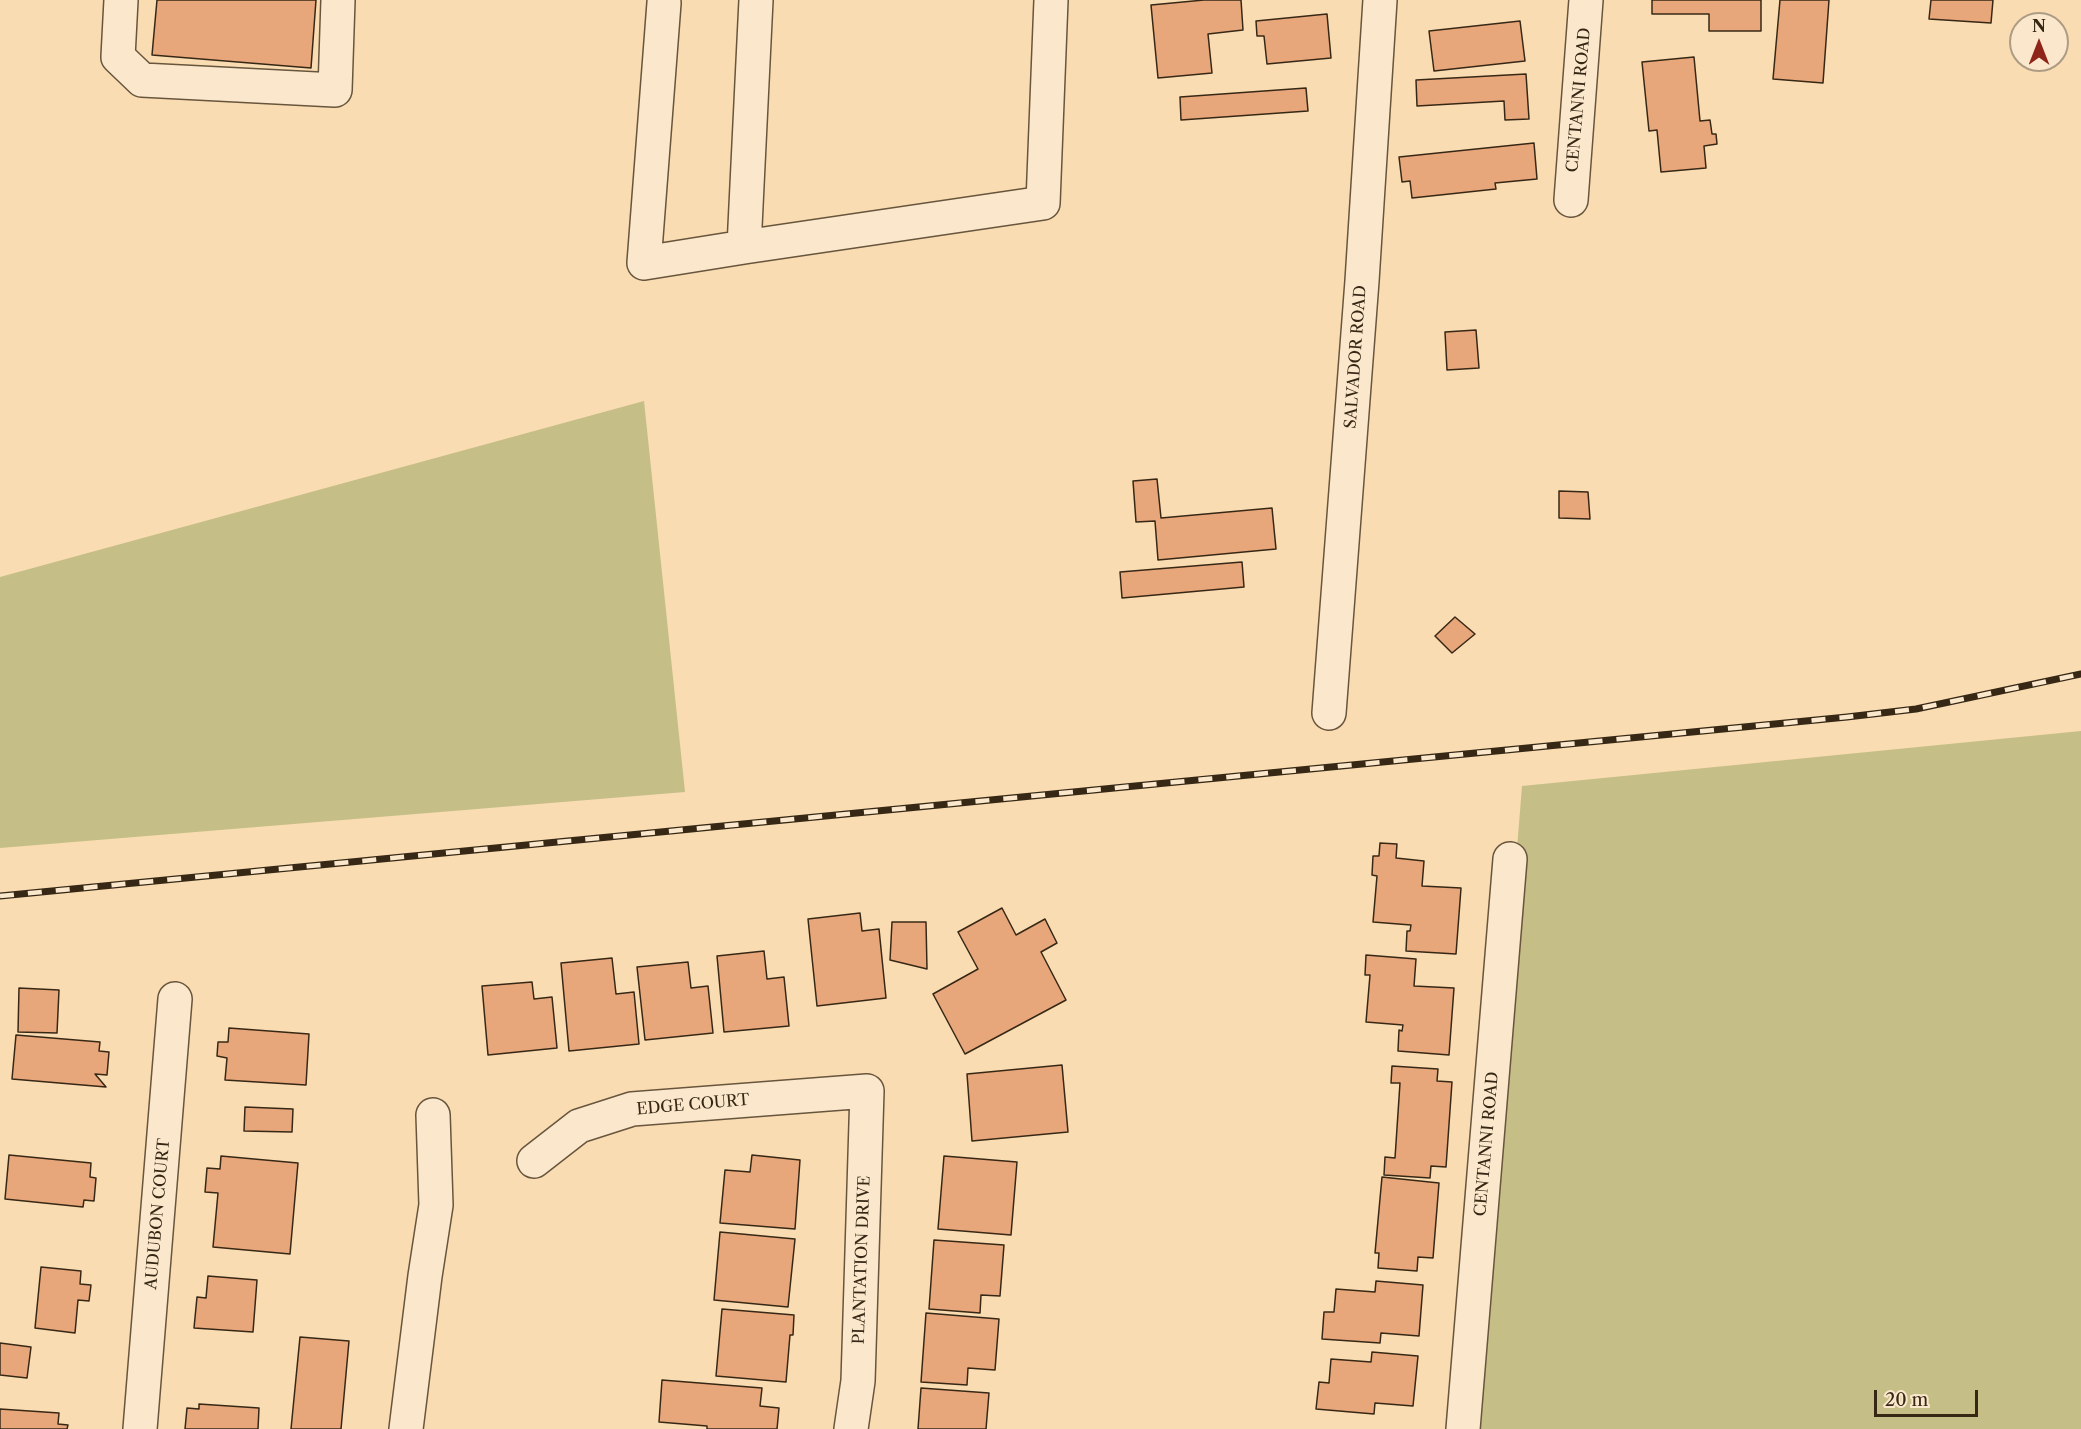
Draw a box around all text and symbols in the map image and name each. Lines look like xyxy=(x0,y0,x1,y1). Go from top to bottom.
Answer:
north arrow xyxy=(2009,12,2069,72)
text: N xyxy=(2032,16,2046,36)
street label: CENTANNI ROAD xyxy=(1563,27,1595,173)
street label: SALVADOR ROAD xyxy=(1341,285,1371,429)
street label: CENTANNI ROAD xyxy=(1471,1071,1503,1217)
street label: EDGE COURT xyxy=(636,1090,750,1120)
street label: AUDUBON COURT xyxy=(142,1138,174,1290)
street label: PLANTATION DRIVE xyxy=(849,1175,875,1345)
scale bar xyxy=(1877,1378,1980,1416)
text: 20 m xyxy=(1885,1389,1928,1411)

